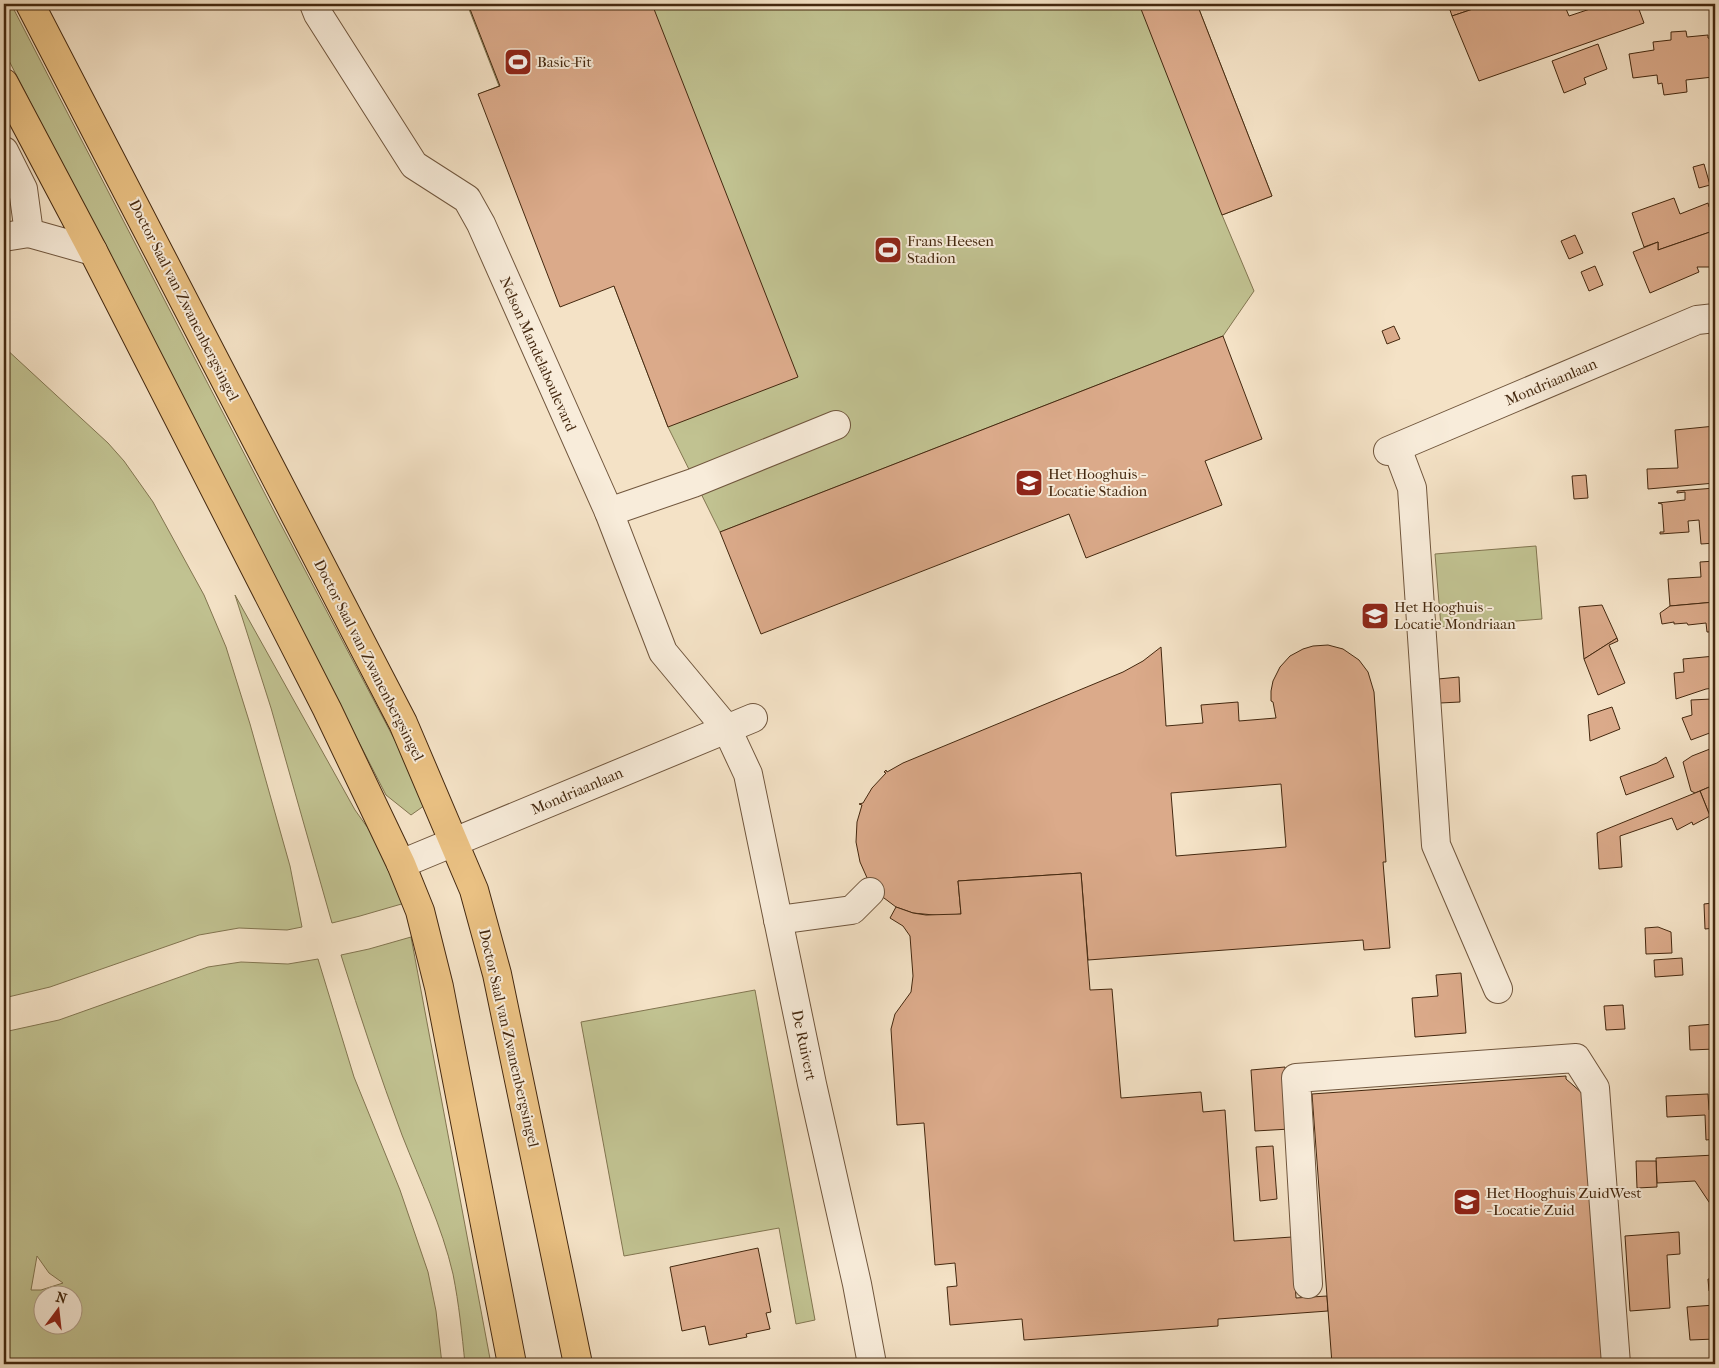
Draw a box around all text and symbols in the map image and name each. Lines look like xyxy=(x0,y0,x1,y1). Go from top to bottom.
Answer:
sports icon: Basic-Fit xyxy=(503,47,533,77)
place label: Basic-Fit xyxy=(537,53,592,71)
street label: Doctor Saal van Zwanenbergsingel xyxy=(125,196,243,404)
place label: Frans Heesen Stadion xyxy=(907,232,994,267)
sports icon: Frans Heesen Stadion xyxy=(873,235,903,265)
street label: Nelson Mandelaboulevard xyxy=(496,274,581,435)
street label: Mondriaanlaan xyxy=(1502,354,1600,409)
place label: Het Hooghuis - Locatie Stadion xyxy=(1048,465,1148,500)
school or university icon: Het Hooghuis - Locatie Stadion xyxy=(1014,468,1044,498)
street label: Doctor Saal van Zwanenbergsingel xyxy=(310,556,428,764)
place label: Het Hooghuis - Locatie Mondriaan xyxy=(1394,598,1516,633)
school or university icon: Het Hooghuis - Locatie Mondriaan xyxy=(1360,601,1390,631)
street label: Mondriaanlaan xyxy=(528,763,626,818)
street label: Doctor Saal van Zwanenbergsingel xyxy=(475,927,543,1149)
street label: De Ruivert xyxy=(788,1008,820,1083)
place label: Het Hooghuis ZuidWest - Locatie Zuid xyxy=(1486,1184,1642,1219)
school or university icon: Het Hooghuis ZuidWest - Locatie Zuid xyxy=(1452,1187,1482,1217)
north arrow xyxy=(32,1286,82,1336)
text: N xyxy=(54,1288,69,1308)

